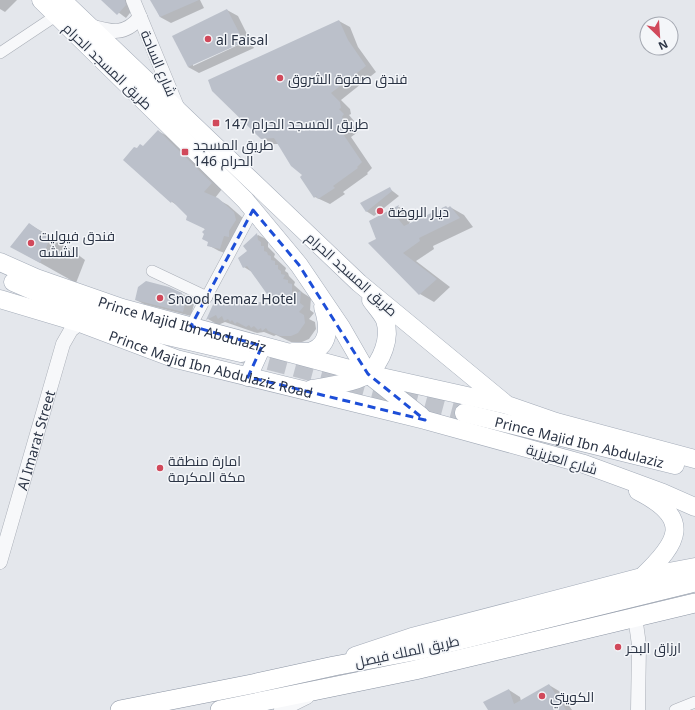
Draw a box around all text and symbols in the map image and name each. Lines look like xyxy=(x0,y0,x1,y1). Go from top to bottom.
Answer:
north arrow xyxy=(639,16,679,56)
street label: طريق المسجد الحرام xyxy=(59,18,157,114)
street label: شارع الساحة xyxy=(137,27,181,99)
place label: al Faisal xyxy=(216,30,268,49)
marker: al Faisal xyxy=(203,34,213,44)
text: N xyxy=(656,37,671,54)
place label: فندق صفوة الشروق xyxy=(288,69,408,88)
marker: فندق صفوة الشروق xyxy=(275,73,285,83)
place label: طريق المسجد الحرام 147 xyxy=(224,114,369,134)
marker: طريق المسجد الحرام 147 xyxy=(211,118,221,128)
place label: طريق المسجد الحرام 146 xyxy=(193,135,274,171)
marker: طريق المسجد الحرام 146 xyxy=(180,147,190,157)
place label: ديار الروضة xyxy=(388,202,449,221)
marker: ديار الروضة xyxy=(375,206,385,216)
place label: فندق فيوليت الششه xyxy=(39,226,115,261)
street label: طريق المسجد الحرام xyxy=(301,228,402,321)
marker: فندق فيوليت الششه xyxy=(26,238,36,248)
place label: Snood Remaz Hotel xyxy=(168,289,297,308)
street label: Prince Majid Ibn Abdulaziz xyxy=(96,291,269,356)
marker: Snood Remaz Hotel xyxy=(155,293,165,303)
street label: Prince Majid Ibn Abdulaziz Road xyxy=(107,325,315,402)
street label: Al Imarat Street xyxy=(12,388,59,492)
street label: Prince Majid Ibn Abdulaziz xyxy=(493,411,667,472)
street label: شارع العزيزية xyxy=(524,439,600,479)
place label: امارة منطقة مكة المكرمة xyxy=(168,451,246,486)
marker: امارة منطقة مكة المكرمة xyxy=(155,463,165,473)
street label: طريق الملك فيصل xyxy=(353,631,461,671)
place label: ارزاق البحر xyxy=(625,638,681,657)
marker: ارزاق البحر xyxy=(613,642,623,652)
place label: الكويتي xyxy=(550,687,594,709)
marker: الكويتي xyxy=(537,691,547,701)

